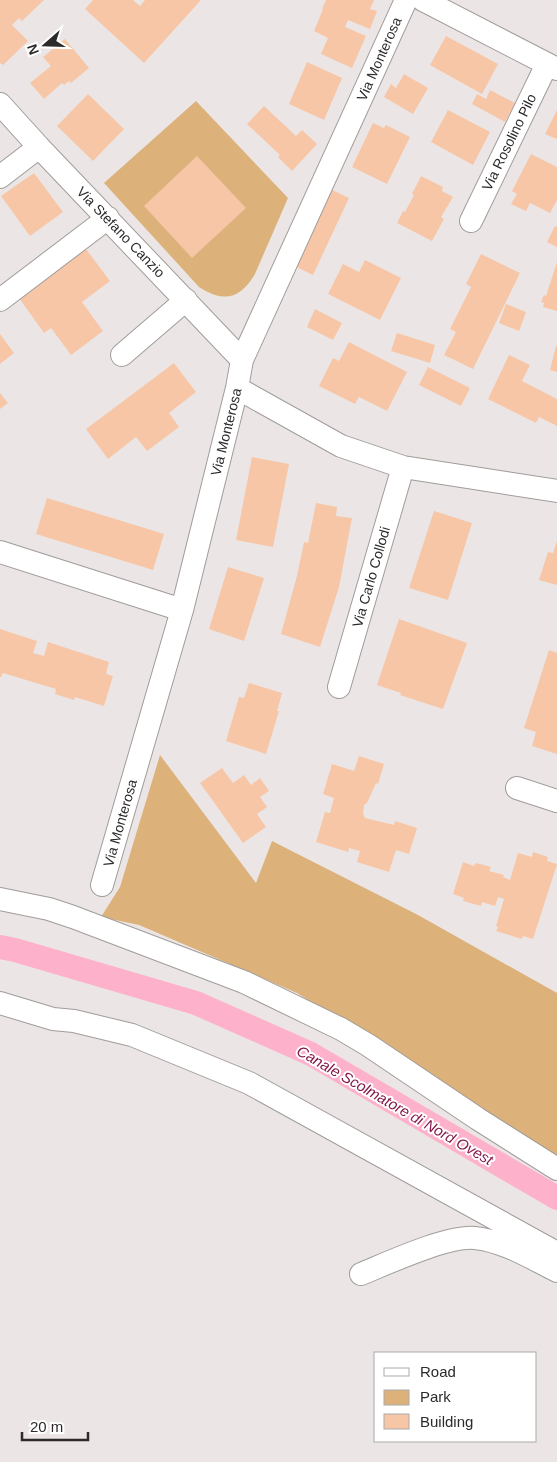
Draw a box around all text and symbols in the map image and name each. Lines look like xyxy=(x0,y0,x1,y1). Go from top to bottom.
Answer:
street label: Via Monterosa xyxy=(353,14,405,103)
north arrow xyxy=(20,20,70,70)
text: N xyxy=(24,42,42,57)
street label: Via Rosolino Pilo xyxy=(479,91,539,193)
street label: Via Stefano Canzio xyxy=(74,183,168,281)
street label: Via Monterosa xyxy=(207,386,245,478)
street label: Via Carlo Collodi xyxy=(349,525,393,629)
street label: Via Monterosa xyxy=(100,777,140,868)
water label: Canale Scolmatore di Nord Ovest xyxy=(294,1042,497,1169)
legend xyxy=(374,1352,537,1442)
text: Road xyxy=(420,1363,456,1380)
text: Park xyxy=(420,1388,451,1405)
scale bar xyxy=(22,1410,89,1442)
text: Building xyxy=(420,1413,473,1430)
text: 20 m xyxy=(30,1418,63,1435)

